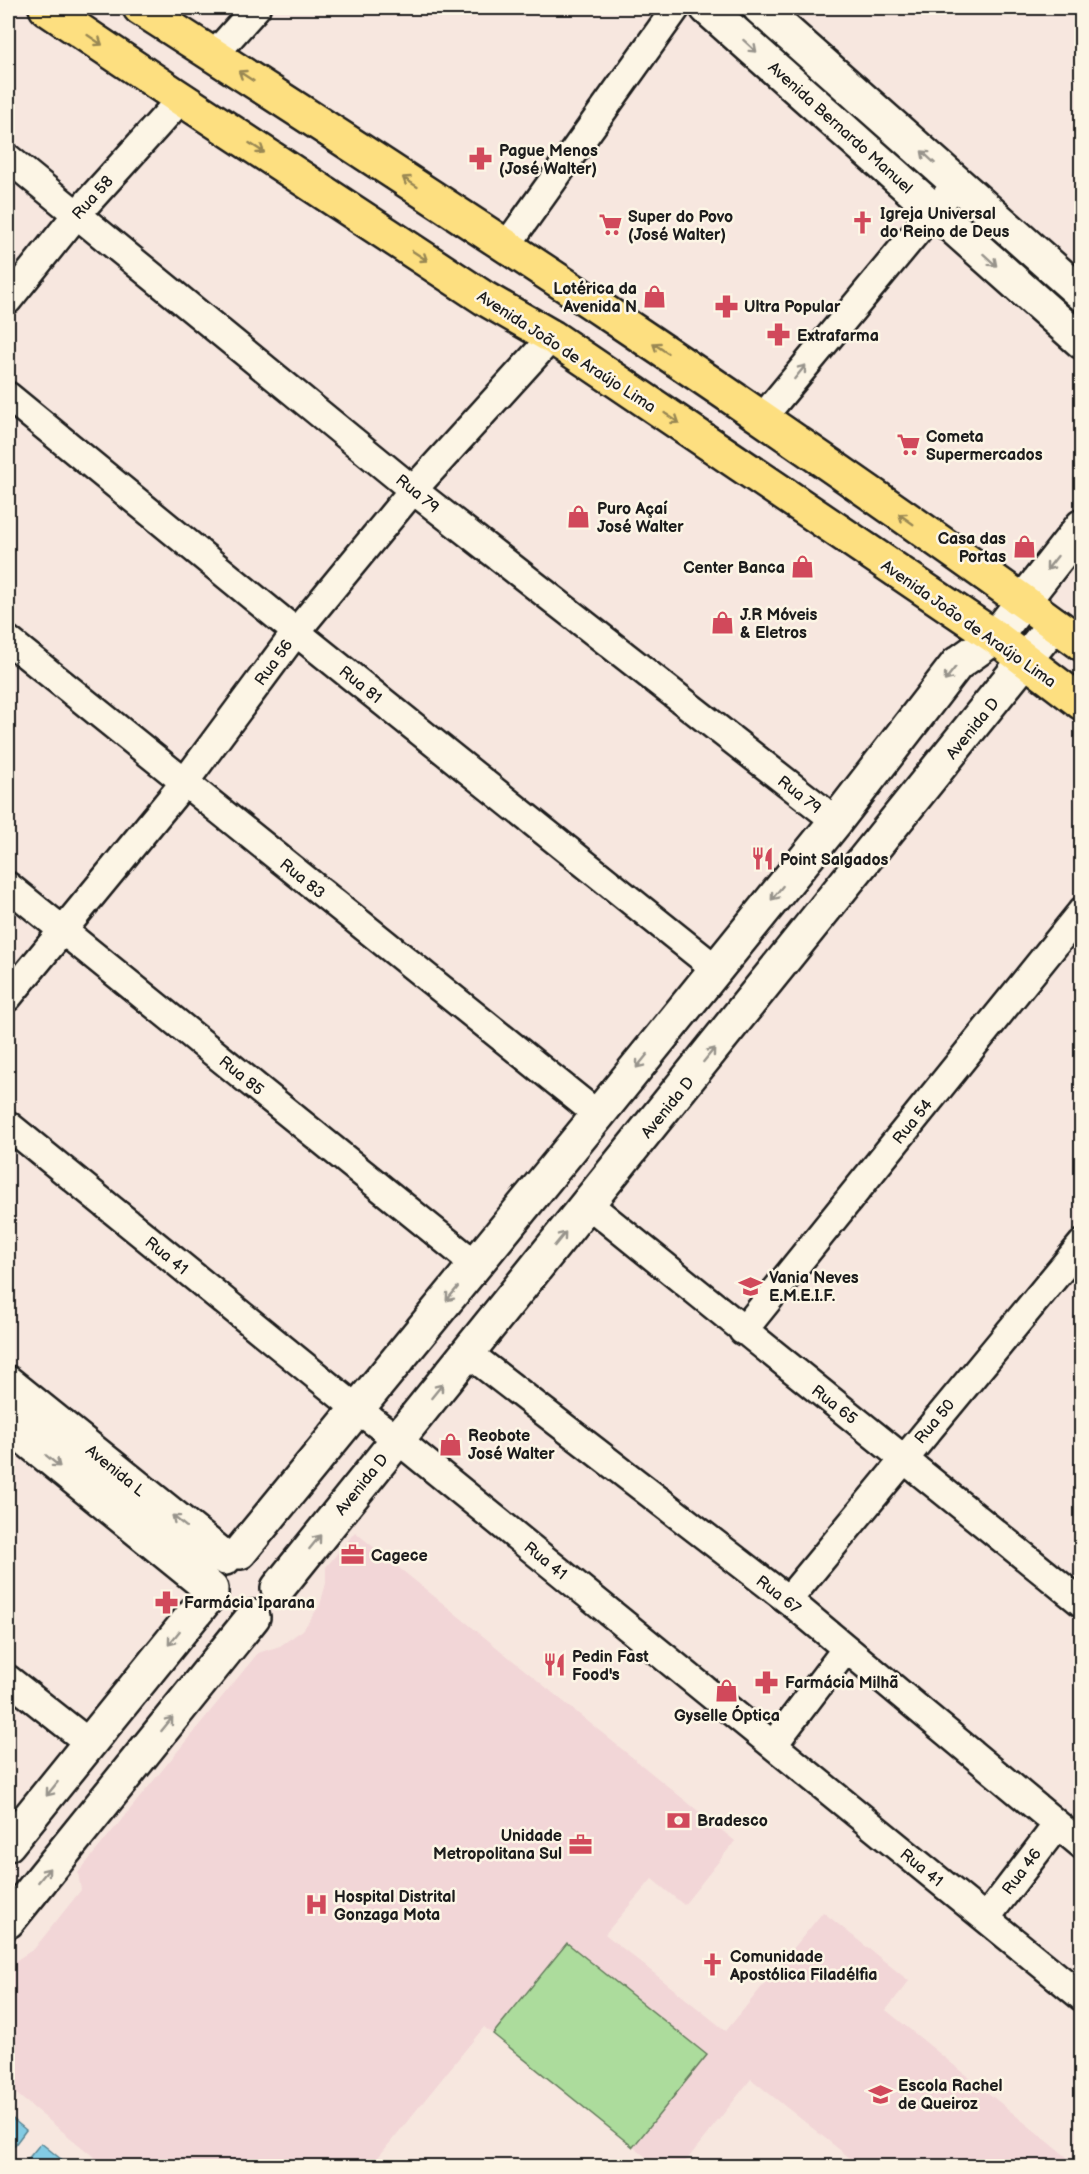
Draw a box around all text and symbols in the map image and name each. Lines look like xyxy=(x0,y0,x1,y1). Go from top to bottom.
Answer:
one-way arrow xyxy=(86,34,102,46)
one-way arrow xyxy=(743,39,758,53)
street label: Avenida Bernardo Manuel xyxy=(764,58,916,198)
one-way arrow xyxy=(239,70,255,82)
place label: Pague Menos (José Walter) xyxy=(499,142,598,179)
one-way arrow xyxy=(248,143,265,155)
pharmacy icon: Pague Menos (José Walter) xyxy=(468,146,494,172)
one-way arrow xyxy=(921,150,936,164)
street label: Rua 58 xyxy=(69,172,118,224)
one-way arrow xyxy=(402,176,419,188)
place label: Igreja Universal do Reino de Deus xyxy=(880,205,1009,242)
place label: Super do Povo (José Walter) xyxy=(628,208,733,245)
church icon: Igreja Universal do Reino de Deus xyxy=(849,209,875,235)
supermarket icon: Super do Povo (José Walter) xyxy=(597,212,623,238)
one-way arrow xyxy=(411,250,427,262)
one-way arrow xyxy=(982,253,997,267)
place label: Lotérica da Avenida N xyxy=(553,280,637,317)
shop icon: Lotérica da Avenida N xyxy=(642,284,668,310)
street label: Avenida João de Araújo Lima xyxy=(473,287,659,417)
pharmacy icon: Ultra Popular xyxy=(713,293,739,319)
place label: Ultra Popular xyxy=(744,298,841,317)
pharmacy icon: Extrafarma xyxy=(766,322,792,348)
place label: Extrafarma xyxy=(797,327,879,346)
one-way arrow xyxy=(652,342,669,354)
one-way arrow xyxy=(794,364,807,380)
one-way arrow xyxy=(663,412,680,425)
place label: Cometa Supermercados xyxy=(926,428,1043,465)
supermarket icon: Cometa Supermercados xyxy=(895,432,921,458)
street label: Rua 79 xyxy=(392,471,443,517)
place label: Puro Açaí José Walter xyxy=(597,500,684,537)
shop icon: Puro Açaí José Walter xyxy=(566,504,592,530)
one-way arrow xyxy=(899,513,915,525)
place label: Casa das Portas xyxy=(938,530,1006,567)
shop icon: Casa das Portas xyxy=(1011,534,1037,560)
shop icon: Center Banca xyxy=(790,554,816,580)
one-way arrow xyxy=(1045,555,1058,571)
street label: Avenida João de Araújo Lima xyxy=(877,557,1059,692)
place label: Center Banca xyxy=(683,559,785,578)
place label: J.R Móveis & Eletros xyxy=(740,606,818,643)
shop icon: J.R Móveis & Eletros xyxy=(709,610,735,636)
street label: Rua 56 xyxy=(251,636,297,690)
street label: Rua 81 xyxy=(335,662,385,708)
one-way arrow xyxy=(944,665,956,681)
street label: Avenida D xyxy=(943,694,1004,763)
street label: Rua 79 xyxy=(773,772,825,818)
restaurant icon: Point Salgados xyxy=(749,846,775,872)
place label: Point Salgados xyxy=(780,851,889,870)
street label: Rua 83 xyxy=(276,855,329,903)
one-way arrow xyxy=(771,885,784,901)
one-way arrow xyxy=(702,1047,715,1063)
street label: Rua 85 xyxy=(215,1052,267,1100)
one-way arrow xyxy=(635,1053,648,1069)
street label: Avenida D xyxy=(638,1073,699,1142)
street label: Rua 54 xyxy=(889,1095,937,1148)
one-way arrow xyxy=(553,1231,566,1247)
street label: Rua 41 xyxy=(141,1233,191,1279)
place label: Vania Neves E.M.E.I.F. xyxy=(769,1269,859,1306)
school or university icon: Vania Neves E.M.E.I.F. xyxy=(738,1273,764,1299)
one-way arrow xyxy=(446,1286,459,1302)
street label: Rua 65 xyxy=(807,1382,861,1429)
one-way arrow xyxy=(430,1383,443,1399)
street label: Rua 50 xyxy=(911,1396,959,1448)
place label: Reobote José Walter xyxy=(468,1427,555,1464)
shop icon: Reobote José Walter xyxy=(437,1431,463,1457)
street label: Avenida L xyxy=(82,1441,149,1501)
street label: Avenida D xyxy=(332,1450,393,1519)
one-way arrow xyxy=(45,1454,61,1467)
one-way arrow xyxy=(172,1514,187,1528)
one-way arrow xyxy=(308,1534,321,1550)
street label: Rua 41 xyxy=(520,1538,570,1584)
office icon: Cagece xyxy=(340,1542,366,1568)
place label: Cagece xyxy=(371,1547,428,1566)
street label: Rua 67 xyxy=(752,1572,804,1619)
pharmacy icon: Farmácia Iparana xyxy=(153,1589,179,1615)
place label: Farmácia Iparana xyxy=(184,1594,315,1613)
one-way arrow xyxy=(168,1630,181,1646)
place label: Pedin Fast Food's xyxy=(572,1648,649,1685)
restaurant icon: Pedin Fast Food's xyxy=(541,1652,567,1678)
pharmacy icon: Farmácia Milhã xyxy=(754,1669,780,1695)
place label: Farmácia Milhã xyxy=(785,1674,898,1693)
shop icon: Gyselle Óptica xyxy=(714,1677,740,1703)
place label: Gyselle Óptica xyxy=(674,1704,780,1726)
one-way arrow xyxy=(160,1716,173,1732)
one-way arrow xyxy=(45,1781,58,1797)
bank icon: Bradesco xyxy=(666,1807,692,1833)
place label: Bradesco xyxy=(697,1812,768,1831)
place label: Unidade Metropolitana Sul xyxy=(433,1827,562,1864)
office icon: Unidade Metropolitana Sul xyxy=(567,1831,593,1857)
street label: Rua 41 xyxy=(896,1845,946,1891)
street label: Rua 46 xyxy=(999,1845,1046,1899)
one-way arrow xyxy=(37,1868,50,1884)
place label: Hospital Distrital Gonzaga Mota xyxy=(334,1888,455,1925)
hospital icon: Hospital Distrital Gonzaga Mota xyxy=(303,1892,329,1918)
place label: Comunidade Apostólica Filadélfia xyxy=(729,1948,878,1985)
church icon: Comunidade Apostólica Filadélfia xyxy=(699,1952,725,1978)
place label: Escola Rachel de Queiroz xyxy=(898,2077,1003,2114)
school or university icon: Escola Rachel de Queiroz xyxy=(867,2081,893,2107)

